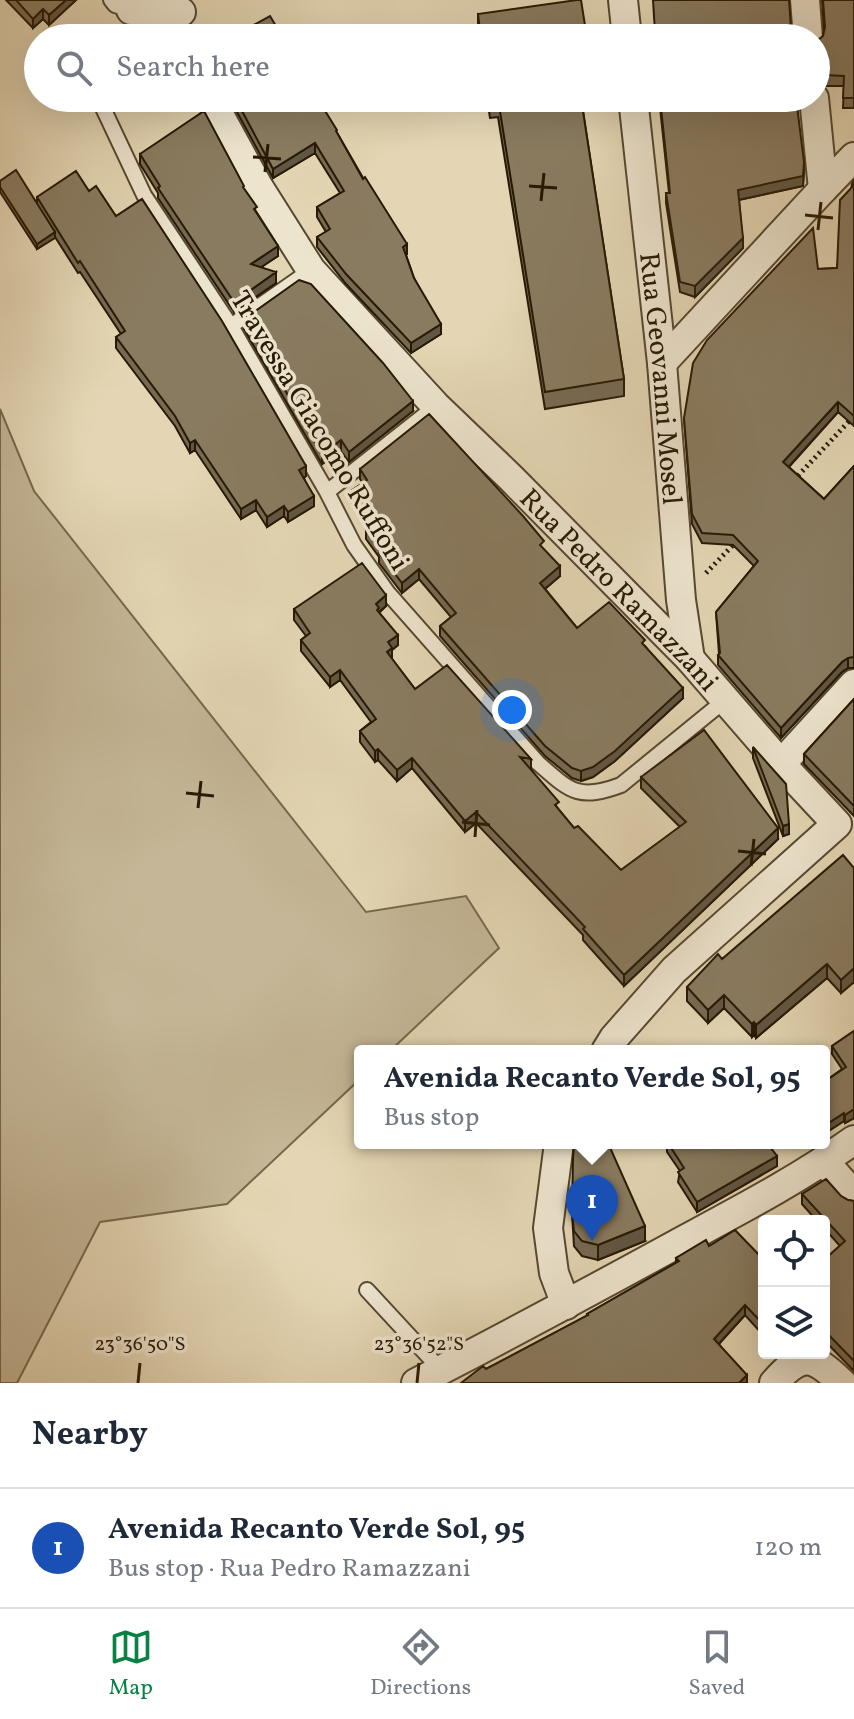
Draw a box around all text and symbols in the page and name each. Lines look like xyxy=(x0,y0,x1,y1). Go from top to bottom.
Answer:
search box xyxy=(24,24,830,112)
icon: search xyxy=(52,46,96,90)
text: Search here xyxy=(116,47,270,89)
street label: Rua Geovanni Mosel xyxy=(628,251,690,506)
street label: Travessa Giacomo Ruffoni xyxy=(220,284,418,579)
street label: Rua Pedro Ramazzani xyxy=(510,481,727,701)
your location xyxy=(492,690,532,730)
popup xyxy=(354,1045,830,1149)
text: Avenida Recanto Verde Sol, 95 xyxy=(383,1058,801,1100)
text: Bus stop xyxy=(383,1100,479,1136)
pin: 1 xyxy=(566,1175,618,1241)
map controls xyxy=(758,1215,830,1359)
button: locate xyxy=(758,1215,830,1287)
button: layers xyxy=(758,1287,830,1359)
text: 23°36'50"S xyxy=(94,1331,186,1359)
text: 23°36'52"S xyxy=(374,1331,464,1359)
text: Nearby xyxy=(32,1412,148,1459)
text: Avenida Recanto Verde Sol, 95 xyxy=(108,1509,525,1551)
text: 1 xyxy=(53,1530,63,1566)
text: 120 m xyxy=(754,1530,822,1566)
text: Bus stop · Rua Pedro Ramazzani xyxy=(108,1551,471,1587)
tab: Map xyxy=(109,1625,153,1704)
tab: Directions xyxy=(370,1625,471,1704)
tab: Saved xyxy=(689,1625,745,1704)

